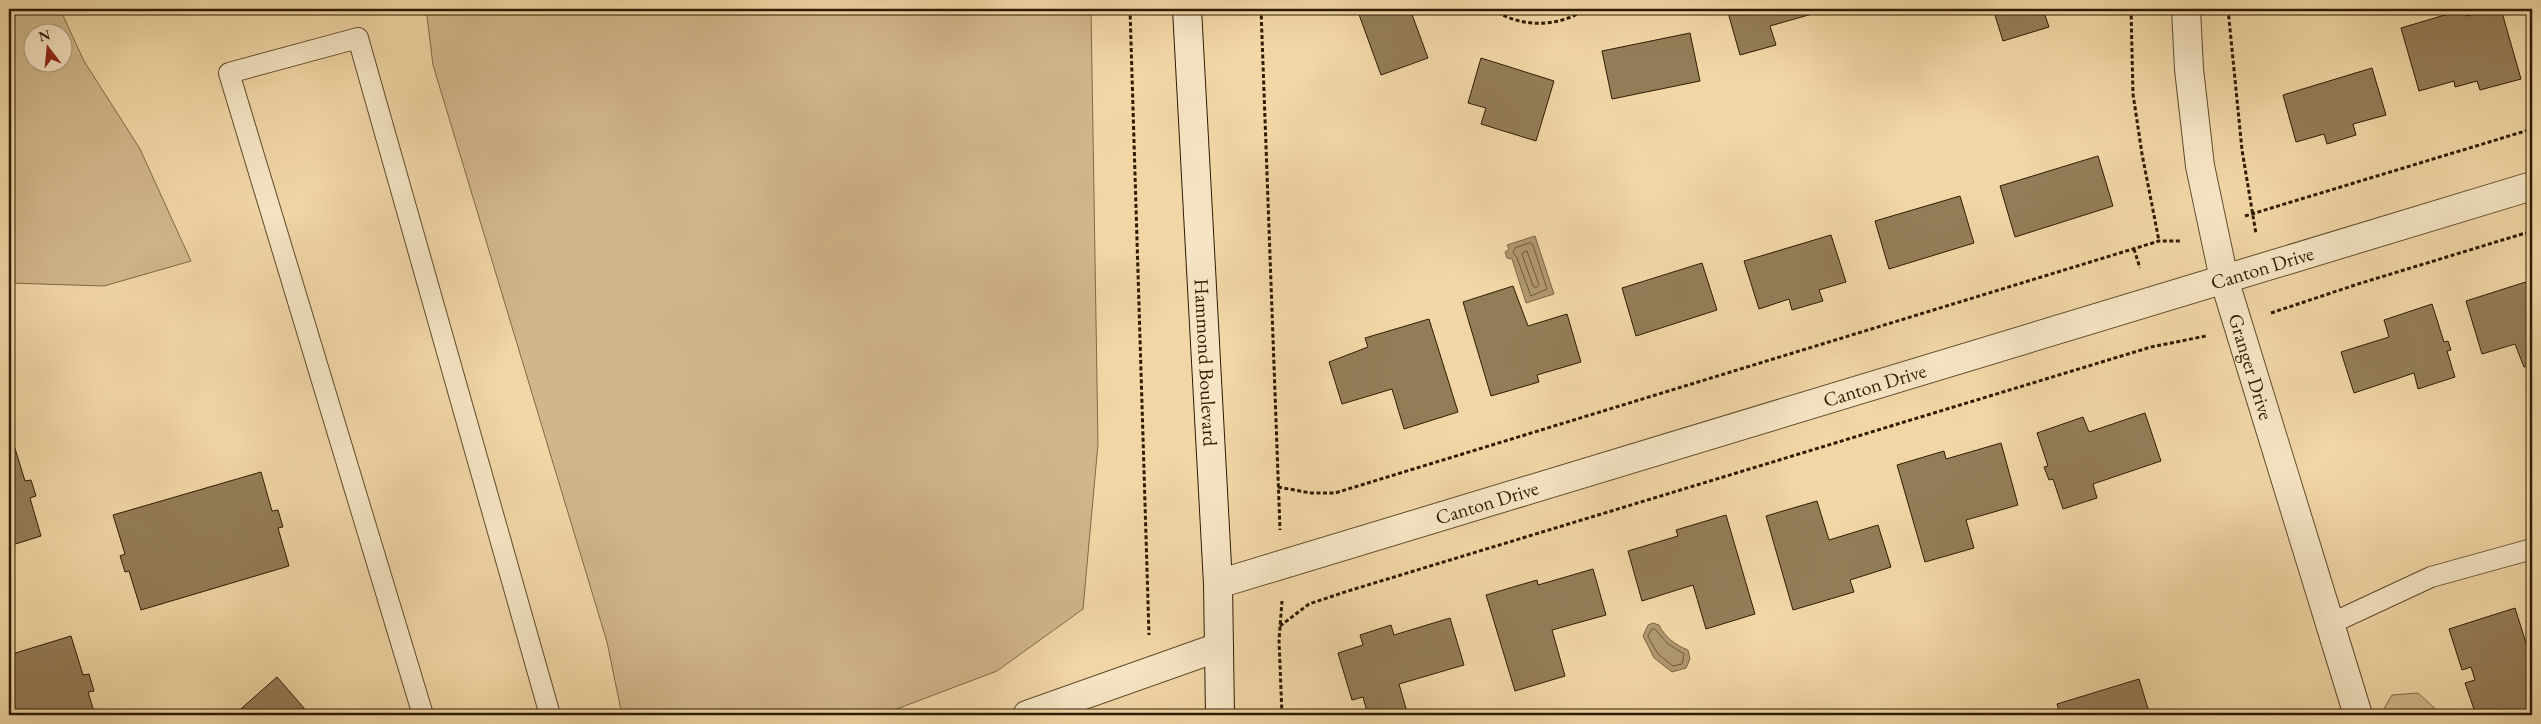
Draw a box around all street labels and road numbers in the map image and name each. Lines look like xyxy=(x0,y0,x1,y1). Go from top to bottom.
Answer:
street label: Canton Drive xyxy=(2208,240,2317,296)
street label: Hammond Boulevard xyxy=(1189,278,1224,448)
street label: Granger Drive xyxy=(2222,310,2280,423)
street label: Canton Drive xyxy=(1820,357,1929,413)
street label: Canton Drive xyxy=(1432,475,1542,530)

